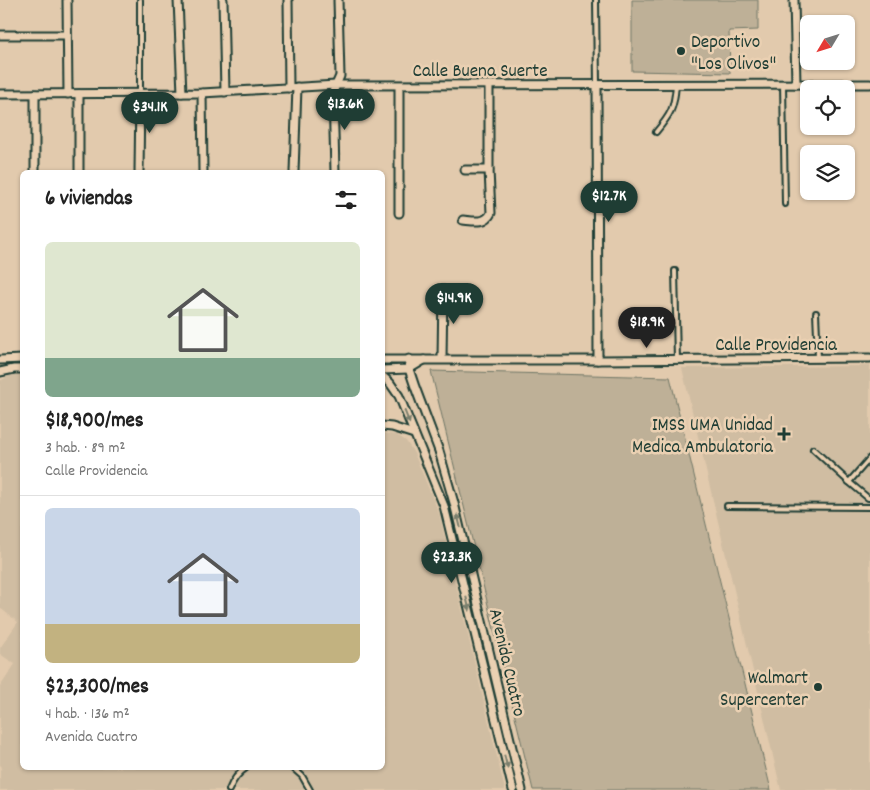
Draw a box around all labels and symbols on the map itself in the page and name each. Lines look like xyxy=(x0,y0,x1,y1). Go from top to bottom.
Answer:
north arrow xyxy=(800,15,855,70)
place label: Deportivo "Los Olivos" xyxy=(691,30,776,79)
marker: Deportivo "Los Olivos" xyxy=(675,45,687,57)
street label: Calle Buena Suerte xyxy=(413,59,548,86)
pin: $13.6K xyxy=(304,88,386,131)
pin: $34.1K xyxy=(109,92,191,134)
pin: $12.7K xyxy=(568,180,650,223)
pin: $14.9K xyxy=(413,282,495,325)
pin: $18.9K xyxy=(606,306,688,349)
street label: Calle Providencia xyxy=(715,333,838,360)
one-way arrow xyxy=(403,410,411,425)
place label: IMSS UMA Unidad Medica Ambulatoria xyxy=(632,413,774,462)
marker: IMSS UMA Unidad Medica Ambulatoria xyxy=(777,427,791,441)
one-way arrow xyxy=(455,514,463,529)
pin: $23.3K xyxy=(411,542,493,584)
one-way arrow xyxy=(464,597,472,612)
street label: Avenida Cuatro xyxy=(480,606,531,719)
place label: Walmart Supercenter xyxy=(720,666,808,715)
marker: Walmart Supercenter xyxy=(812,681,824,693)
one-way arrow xyxy=(502,755,510,770)

